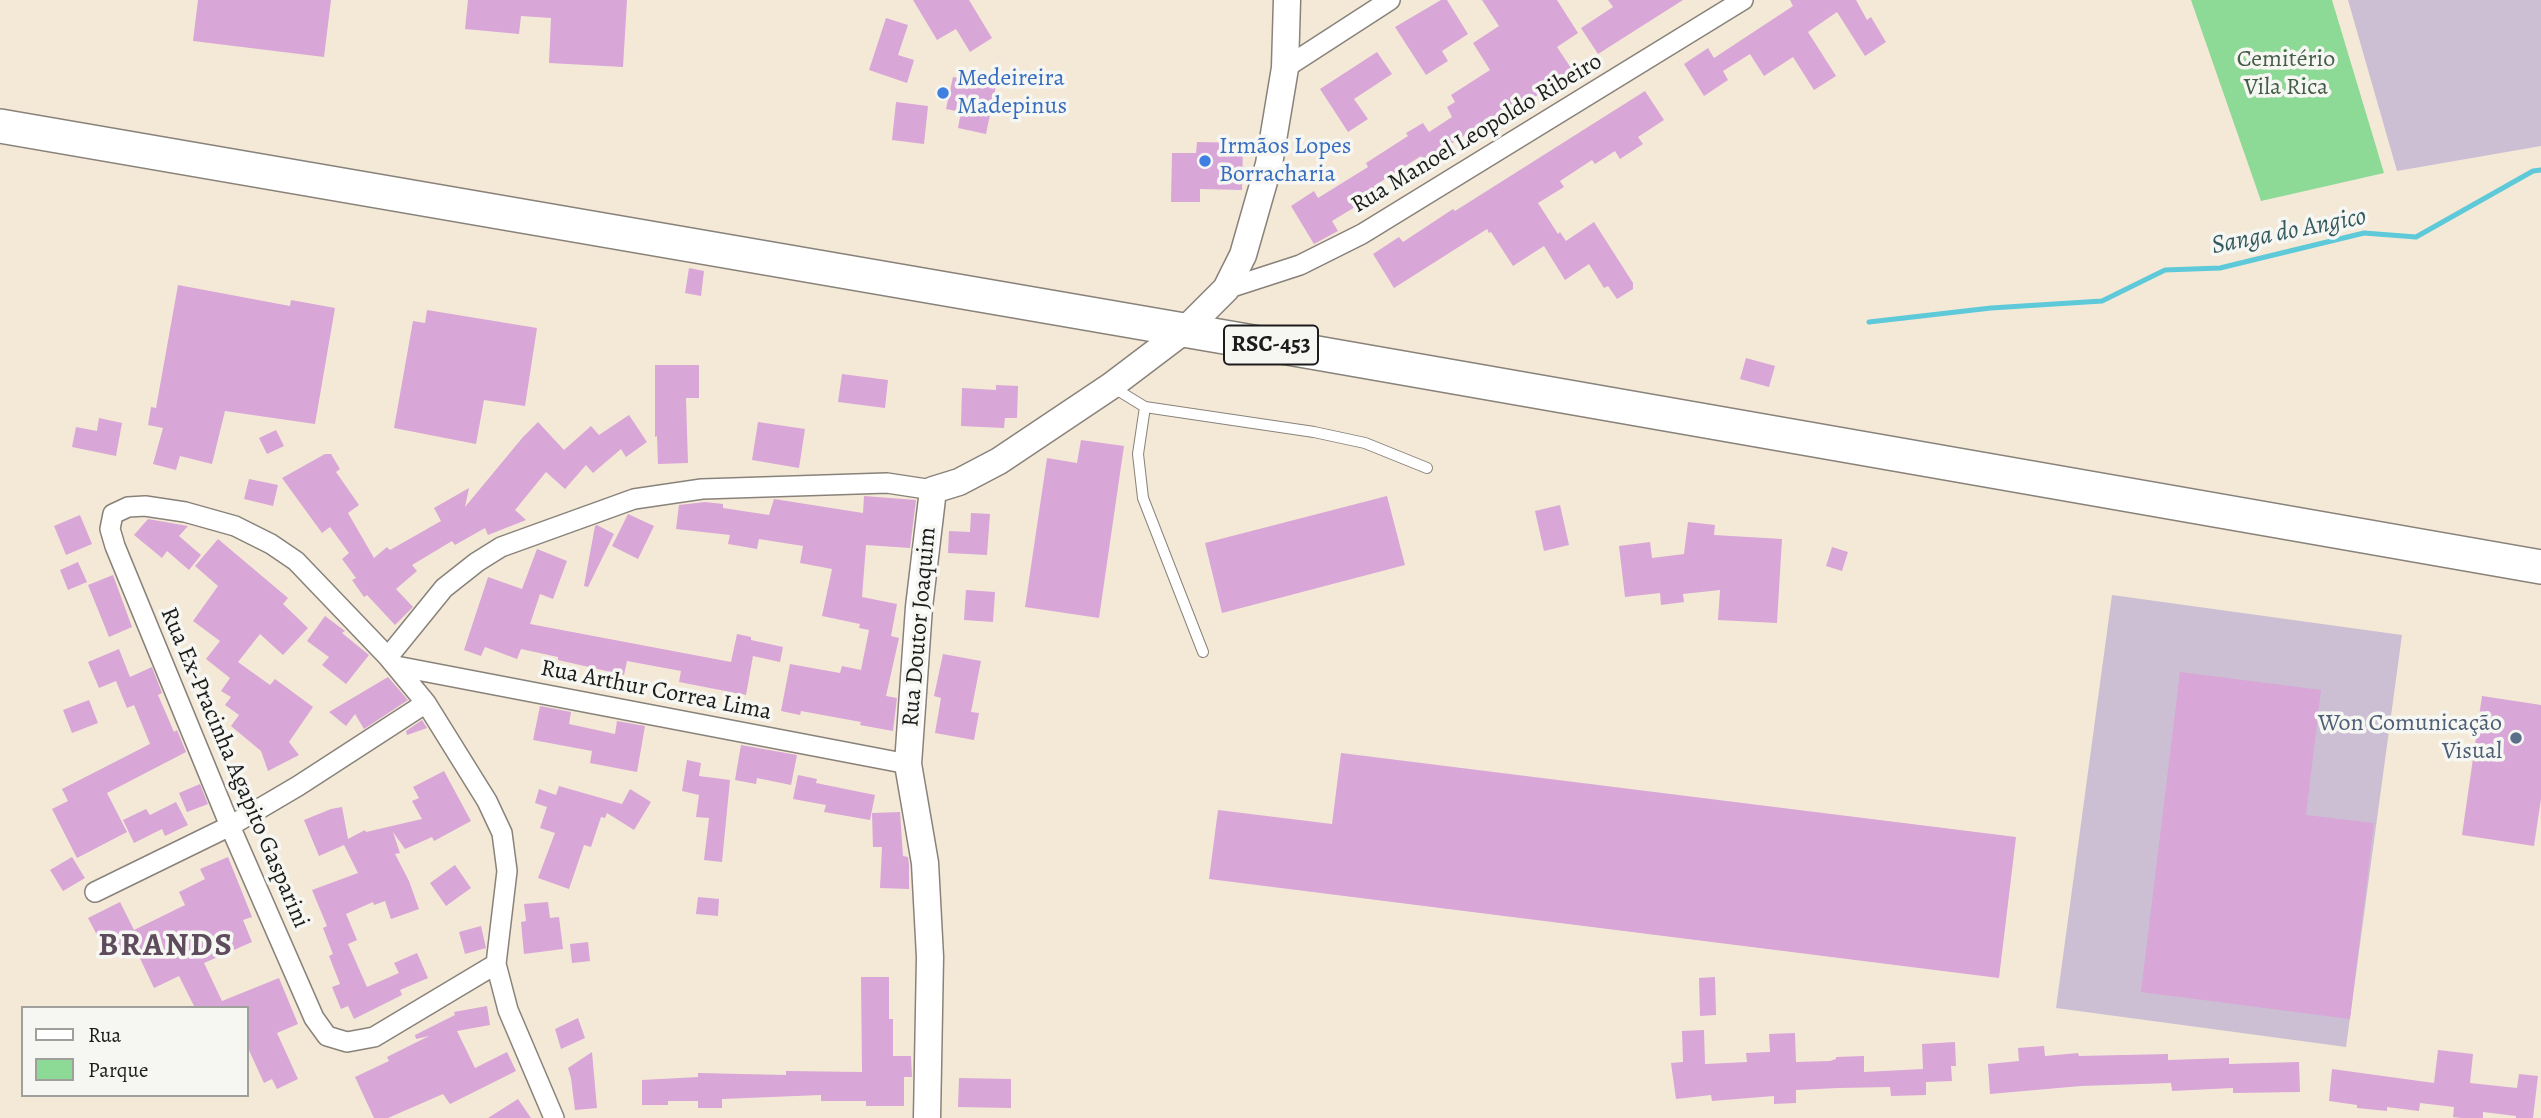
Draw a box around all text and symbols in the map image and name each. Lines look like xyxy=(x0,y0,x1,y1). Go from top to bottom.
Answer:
park label: Cemitério Vila Rica xyxy=(2237,46,2335,102)
street label: Rua Manoel Leopoldo Ribeiro xyxy=(1346,48,1608,220)
place label: Medeireira Madepinus xyxy=(957,65,1067,121)
marker: Medeireira Madepinus xyxy=(935,85,951,101)
place label: Irmãos Lopes Borracharia xyxy=(1219,133,1351,189)
marker: Irmãos Lopes Borracharia xyxy=(1197,153,1213,169)
water label: Sanga do Angico xyxy=(2209,202,2369,262)
road number: RSC-453 xyxy=(1224,326,1318,364)
street label: Rua Doutor Joaquim xyxy=(897,526,943,728)
street label: Rua Ex-Pracinha Agapito Gasparini xyxy=(153,603,315,933)
street label: Rua Arthur Correa Lima xyxy=(538,654,774,728)
place label: Won Comunicação Visual xyxy=(2318,710,2502,766)
marker: Won Comunicação Visual xyxy=(2508,730,2524,746)
district label: BRANDS xyxy=(99,928,233,966)
legend xyxy=(21,1006,248,1097)
text: Rua xyxy=(88,1021,121,1049)
text: Parque xyxy=(88,1056,148,1084)

